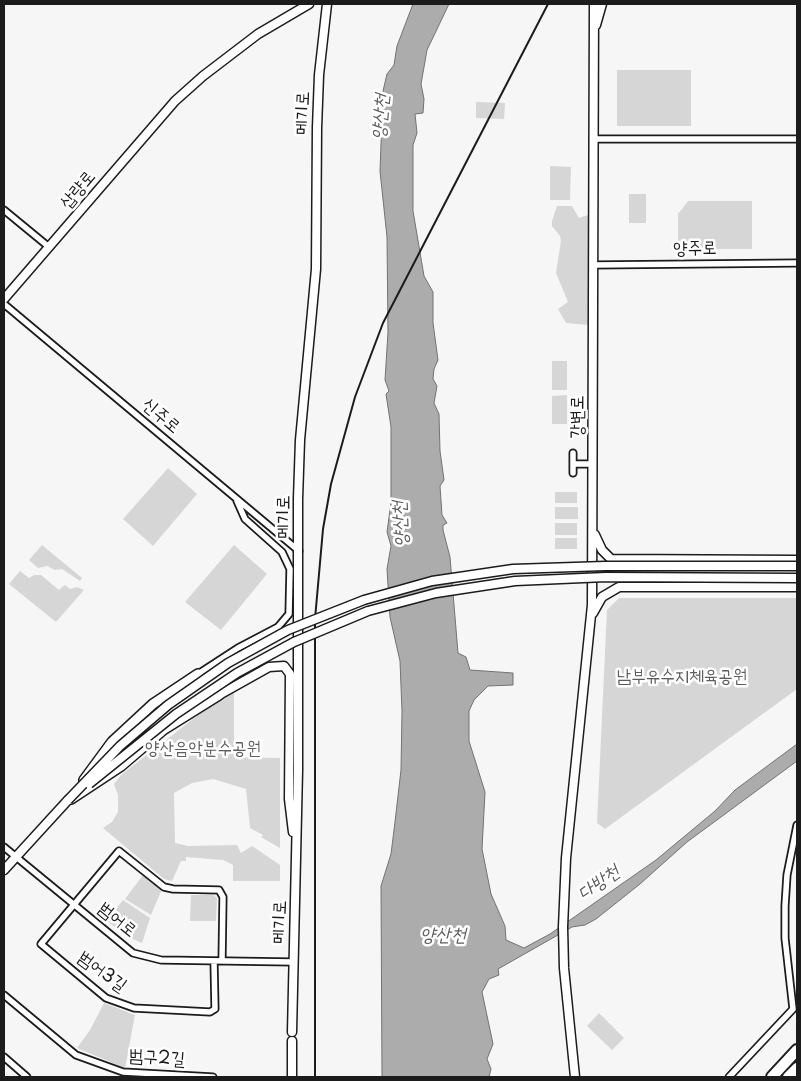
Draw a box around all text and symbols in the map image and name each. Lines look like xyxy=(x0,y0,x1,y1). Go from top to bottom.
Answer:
street label: 메기로 xyxy=(291,91,315,135)
water label: 양산천 xyxy=(368,93,394,141)
street label: 삽량로 xyxy=(56,166,100,214)
street label: 양주로 xyxy=(673,238,717,260)
street label: 신주로 xyxy=(137,394,185,438)
street label: 강변로 xyxy=(567,395,589,439)
street label: 메기로 xyxy=(273,495,295,539)
water label: 양산천 xyxy=(388,501,414,547)
park label: 남부유수지체육공원 xyxy=(617,666,747,688)
park label: 양산음악분수공원 xyxy=(145,738,261,760)
water label: 다방천 xyxy=(574,861,624,905)
street label: 범어로 xyxy=(93,898,141,942)
street label: 메기로 xyxy=(268,900,292,944)
water label: 양산천 xyxy=(420,925,466,947)
street label: 범어3길 xyxy=(73,947,131,997)
street label: 범구2길 xyxy=(128,1045,186,1071)

